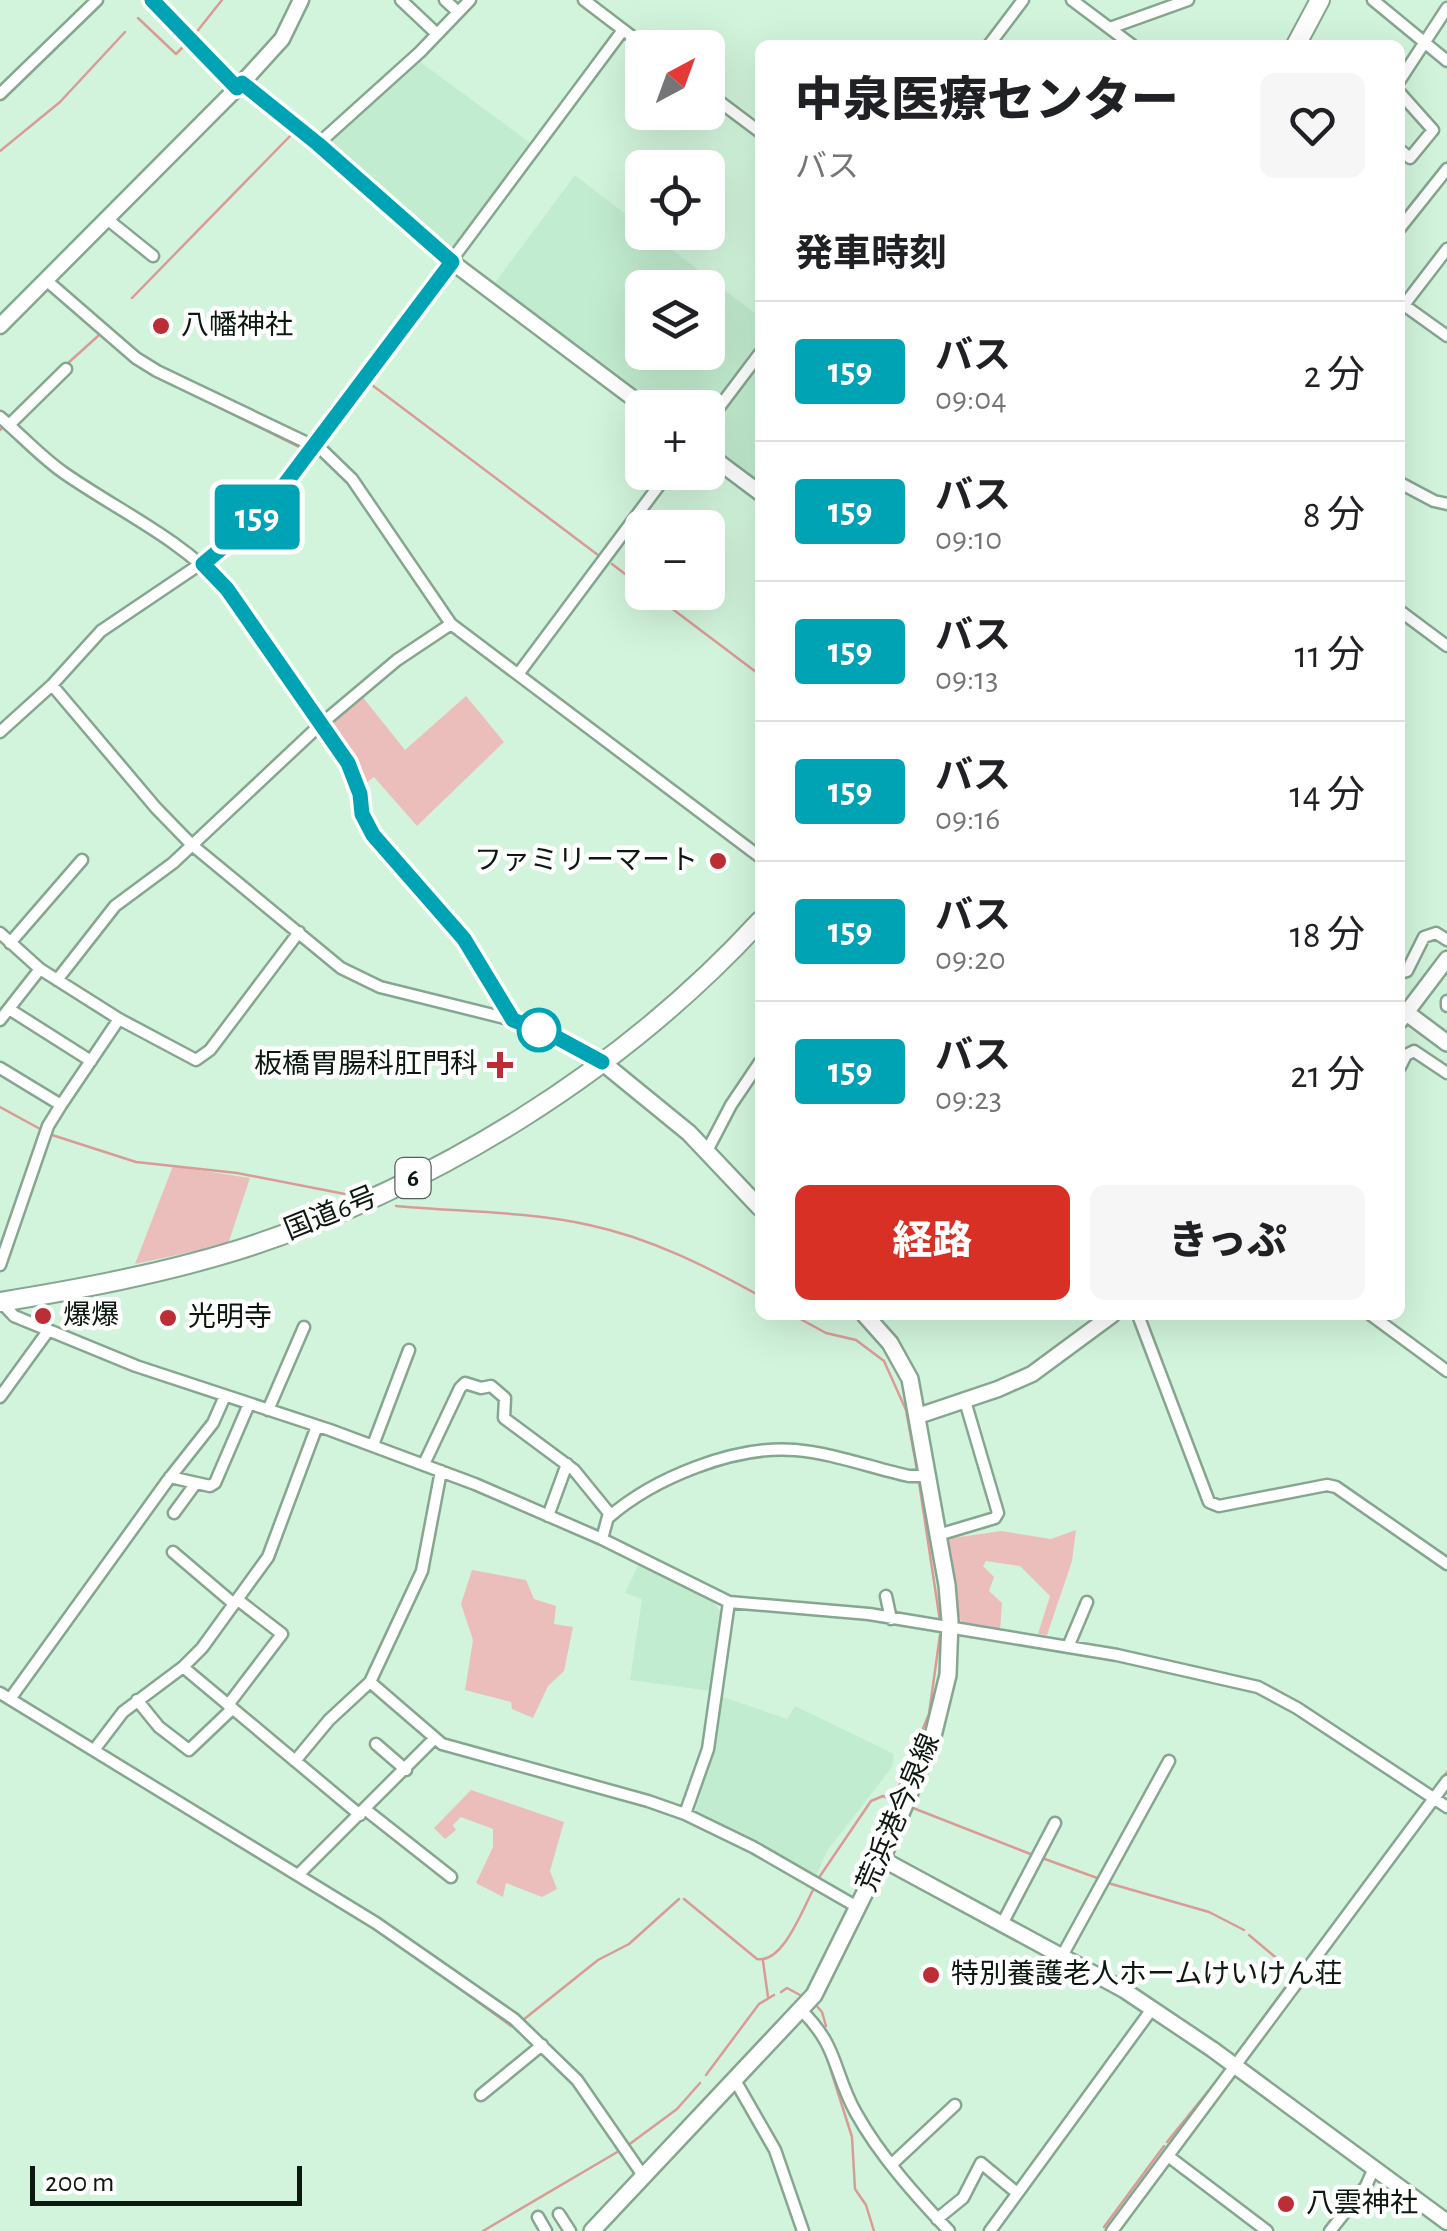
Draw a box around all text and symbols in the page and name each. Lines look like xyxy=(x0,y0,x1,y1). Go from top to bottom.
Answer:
north arrow xyxy=(625,30,725,130)
map controls xyxy=(625,30,725,610)
button: heart xyxy=(1260,73,1365,178)
text: 中泉医療センター xyxy=(795,78,1179,126)
button: locate xyxy=(625,150,725,250)
text: バス xyxy=(795,151,859,183)
text: 発車時刻 xyxy=(795,236,947,274)
button: layers xyxy=(625,270,725,370)
place label: 八幡神社 xyxy=(181,310,293,340)
marker: 八幡神社 xyxy=(150,315,172,337)
text: バス xyxy=(935,338,1011,376)
text: 159 xyxy=(828,354,872,389)
text: 2 分 xyxy=(1303,357,1365,395)
text: 09:04 xyxy=(935,383,1007,415)
button: + xyxy=(625,390,725,490)
text: バス xyxy=(935,478,1011,516)
line badge: 159 xyxy=(200,484,314,550)
text: 159 xyxy=(828,494,872,529)
text: 8 分 xyxy=(1303,497,1365,535)
text: 159 xyxy=(235,500,279,535)
button: − xyxy=(625,510,725,610)
text: 09:10 xyxy=(935,523,1002,555)
text: バス xyxy=(935,618,1011,656)
text: 159 xyxy=(828,634,872,669)
text: 11 分 xyxy=(1295,637,1365,675)
text: 09:13 xyxy=(935,663,998,695)
text: バス xyxy=(935,758,1011,796)
text: 159 xyxy=(828,774,872,809)
text: 14 分 xyxy=(1289,777,1365,815)
text: 09:16 xyxy=(935,803,1000,835)
place label: ファミリーマート xyxy=(474,847,698,875)
marker: ファミリーマート xyxy=(707,850,729,872)
text: バス xyxy=(935,898,1011,936)
text: 159 xyxy=(828,914,872,949)
text: 18 分 xyxy=(1290,917,1365,955)
text: 09:20 xyxy=(935,943,1006,975)
unlabelled marker xyxy=(518,1009,560,1051)
text: バス xyxy=(935,1038,1011,1076)
place label: 板橋胃腸科肛門科 xyxy=(254,1049,478,1079)
marker: 板橋胃腸科肛門科 xyxy=(487,1052,513,1078)
text: 159 xyxy=(828,1054,872,1089)
text: 21 分 xyxy=(1290,1057,1365,1095)
text: 09:23 xyxy=(935,1083,1002,1115)
road number: 6 xyxy=(396,1158,430,1198)
street label: 国道6号 xyxy=(280,1181,381,1245)
button: 経路 xyxy=(795,1185,1070,1300)
button: きっぷ xyxy=(1090,1185,1365,1300)
place label: 爆爆 xyxy=(63,1301,119,1330)
place label: 光明寺 xyxy=(188,1302,272,1332)
marker: 爆爆 xyxy=(32,1305,54,1327)
marker: 光明寺 xyxy=(157,1307,179,1329)
street label: 荒浜港今泉線 xyxy=(851,1729,945,1896)
place label: 特別養護老人ホームけいけん荘 xyxy=(951,1959,1342,1989)
marker: 特別養護老人ホームけいけん荘 xyxy=(920,1964,942,1986)
scale bar xyxy=(30,2161,302,2206)
text: 200 m xyxy=(45,2169,114,2197)
place label: 八雲神社 xyxy=(1306,2188,1418,2218)
marker: 八雲神社 xyxy=(1275,2193,1297,2215)

